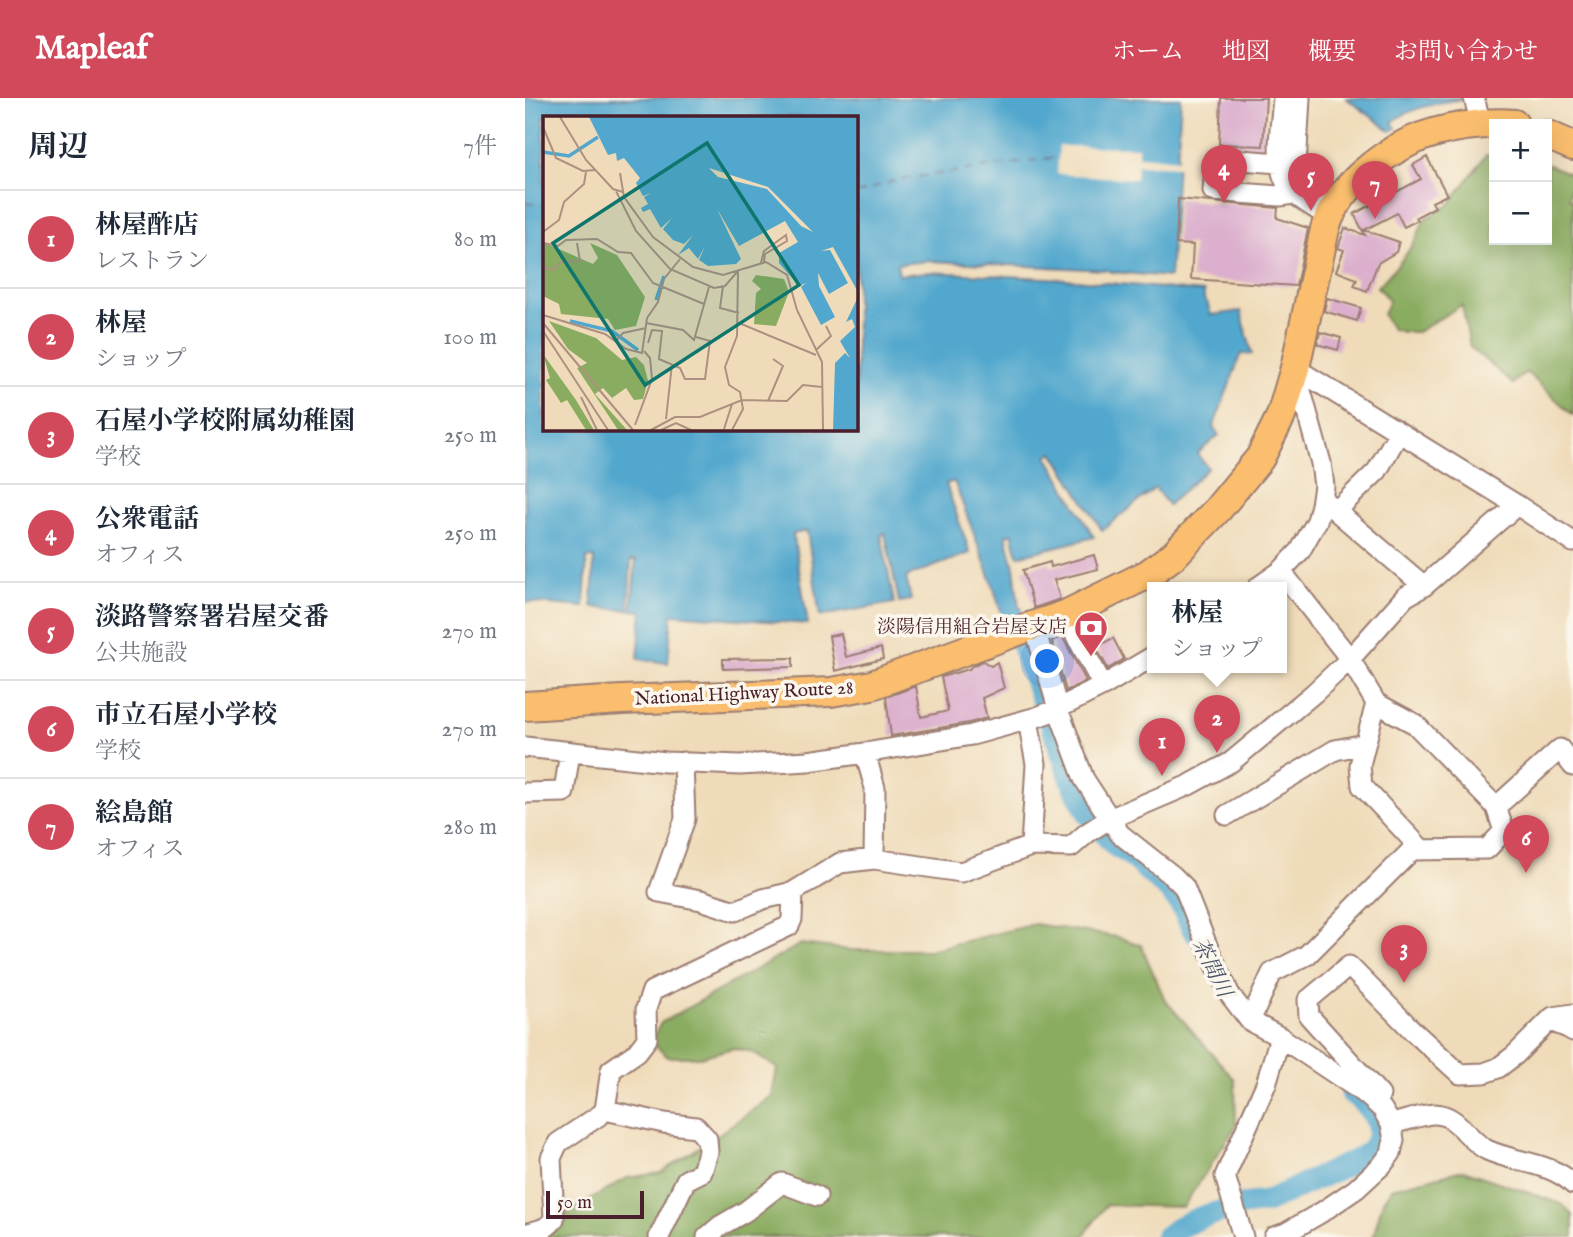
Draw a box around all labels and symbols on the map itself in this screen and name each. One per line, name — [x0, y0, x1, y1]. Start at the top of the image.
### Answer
inset map — [543, 116, 857, 430]
pin: 4 — [1201, 145, 1247, 203]
pin: 5 — [1288, 153, 1334, 211]
pin: 7 — [1352, 161, 1398, 219]
bank icon: 淡陽信用組合岩屋支店 — [1072, 609, 1110, 658]
place label: 淡陽信用組合岩屋支店 — [877, 616, 1067, 640]
your location — [1030, 644, 1064, 678]
street label: National Highway Route 28 — [634, 676, 854, 712]
pin: 2 — [1194, 695, 1240, 753]
pin: 1 — [1139, 718, 1185, 776]
pin: 6 — [1503, 815, 1549, 873]
pin: 3 — [1381, 925, 1427, 983]
water label: 茶間川 — [1185, 934, 1238, 1004]
scale bar — [546, 1188, 644, 1220]

